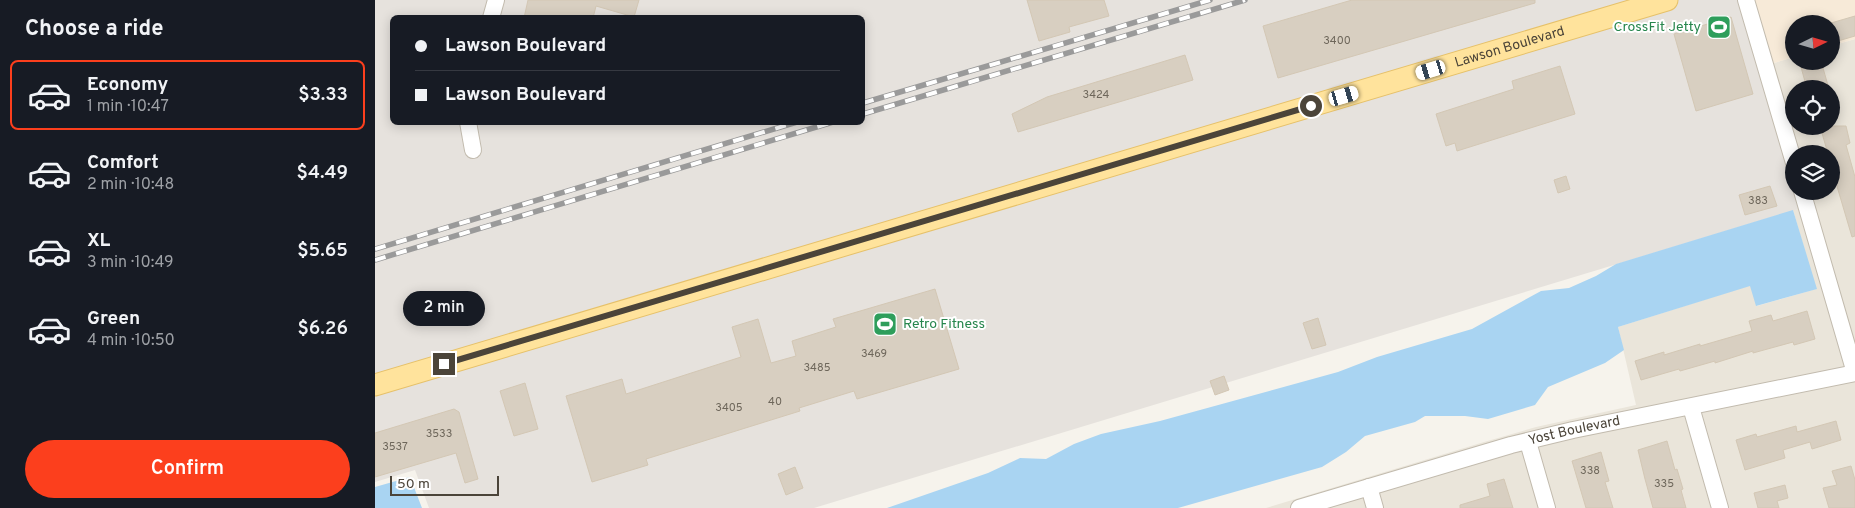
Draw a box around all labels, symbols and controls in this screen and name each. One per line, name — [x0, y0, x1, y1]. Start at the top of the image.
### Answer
sports icon: CrossFit Jetty — [1706, 14, 1732, 40]
north arrow — [1785, 15, 1840, 70]
map controls — [1785, 15, 1840, 200]
text: Choose a ride — [25, 16, 163, 43]
place label: CrossFit Jetty — [1613, 19, 1701, 36]
street label: Lawson Boulevard — [1453, 22, 1567, 71]
text: Lawson Boulevard — [445, 34, 606, 58]
house number: 3400 — [1323, 34, 1351, 48]
car — [1414, 58, 1447, 82]
icon: car — [27, 73, 72, 118]
text: Economy — [87, 73, 168, 97]
button: locate — [1785, 80, 1840, 135]
text: $3.33 — [298, 83, 348, 107]
text: Lawson Boulevard — [445, 83, 606, 107]
car — [1327, 85, 1360, 107]
house number: 3424 — [1083, 88, 1110, 102]
route start — [1300, 95, 1322, 117]
text: 1 min · 10:47 — [87, 97, 169, 117]
button: layers — [1785, 145, 1840, 200]
icon: car — [27, 151, 72, 196]
text: Comfort — [87, 151, 159, 175]
text: $4.49 — [297, 161, 348, 185]
text: 2 min · 10:48 — [87, 175, 174, 195]
house number: 383 — [1748, 194, 1768, 208]
icon: car — [27, 229, 72, 274]
text: XL — [87, 229, 110, 253]
text: $5.65 — [297, 239, 348, 263]
text: 3 min · 10:49 — [87, 253, 174, 273]
callout: 2 min — [403, 292, 485, 326]
text: 2 min — [423, 298, 465, 318]
icon: car — [27, 307, 72, 352]
text: Green — [87, 307, 140, 331]
sports icon: Retro Fitness — [872, 311, 898, 337]
place label: Retro Fitness — [903, 316, 985, 333]
text: $6.26 — [297, 317, 348, 341]
text: 4 min · 10:50 — [87, 331, 175, 351]
house number: 3469 — [861, 347, 887, 361]
route end — [433, 353, 455, 375]
house number: 3485 — [803, 361, 831, 375]
house number: 40 — [768, 395, 782, 409]
house number: 3405 — [715, 401, 743, 415]
street label: Yost Boulevard — [1526, 412, 1622, 449]
house number: 3533 — [426, 427, 452, 441]
button: Confirm — [25, 440, 350, 498]
house number: 3537 — [382, 440, 408, 454]
house number: 338 — [1580, 464, 1600, 478]
scale bar — [390, 473, 499, 496]
text: 50 m — [397, 476, 430, 493]
house number: 335 — [1654, 477, 1674, 491]

